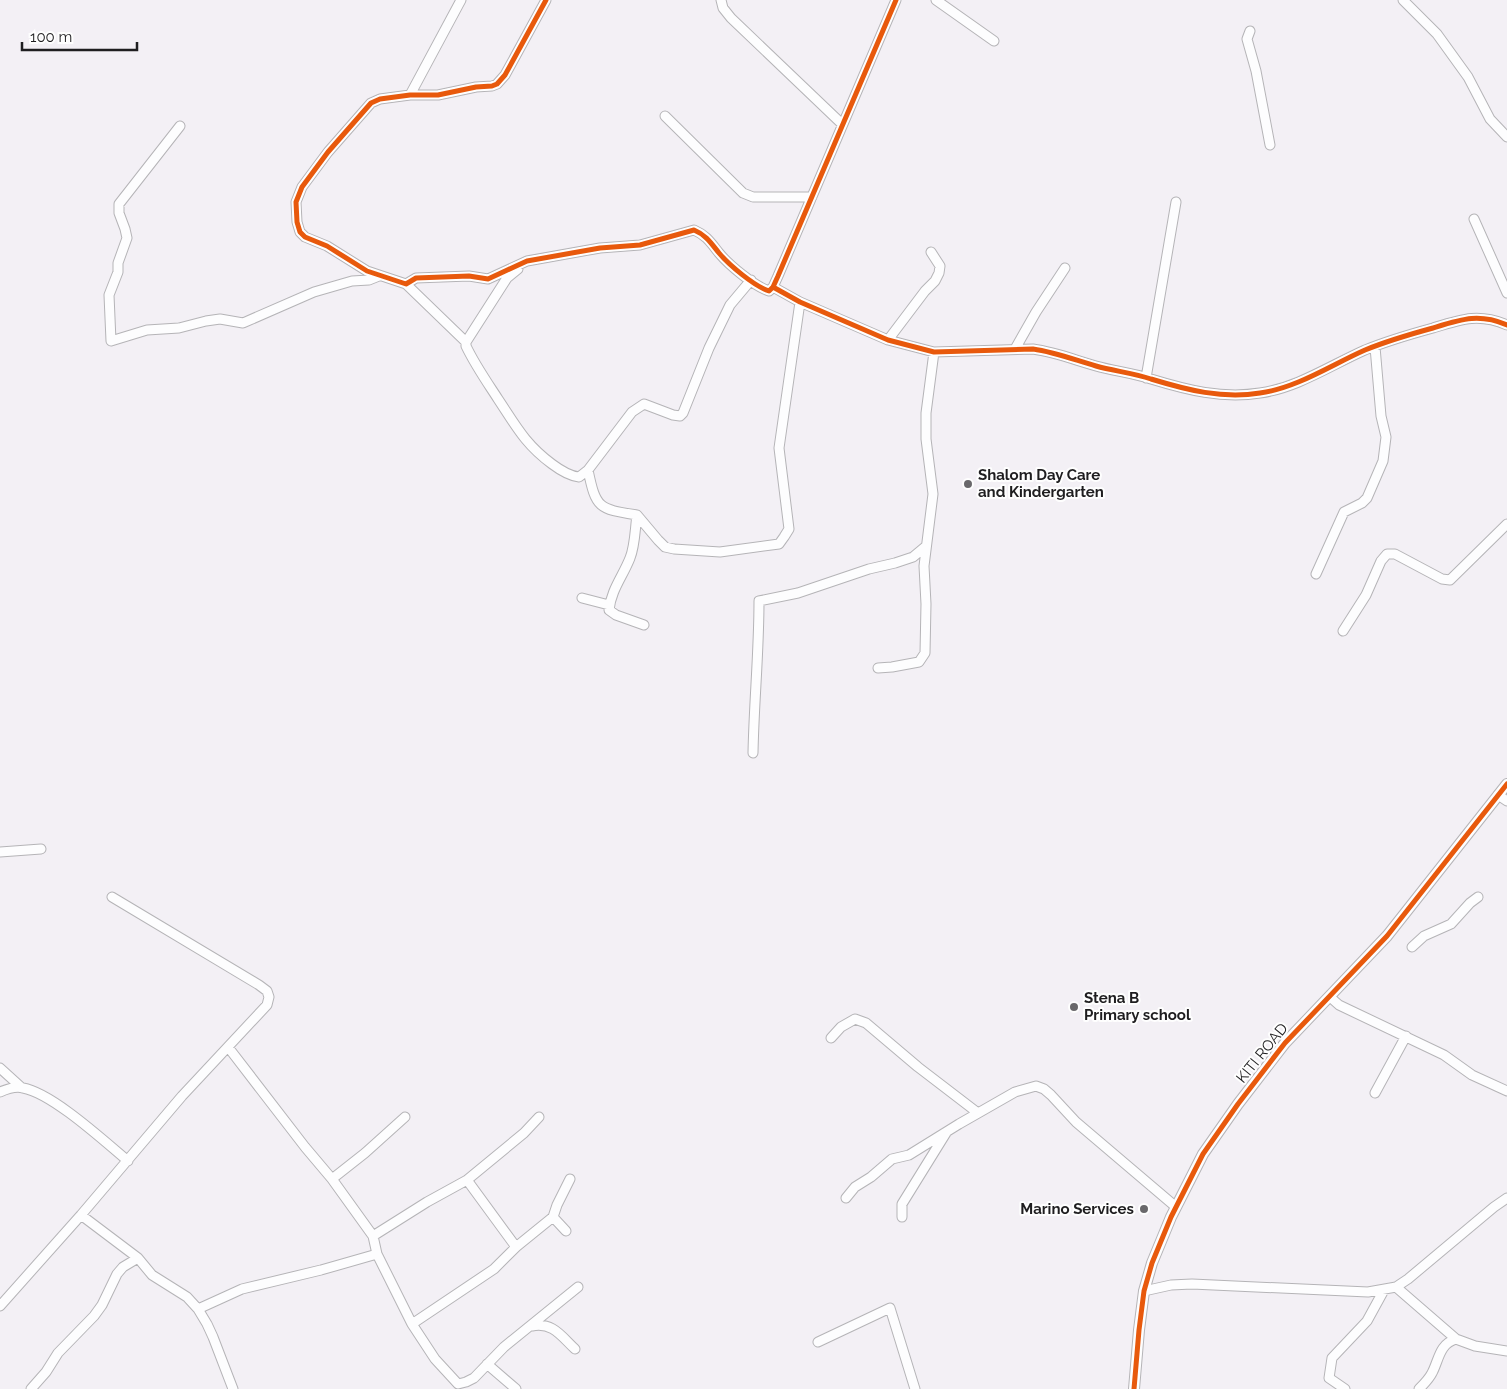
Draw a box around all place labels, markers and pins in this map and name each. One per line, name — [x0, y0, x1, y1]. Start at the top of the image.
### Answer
place label: Shalom Day Care and Kindergarten — [978, 466, 1104, 501]
marker: Shalom Day Care and Kindergarten — [962, 478, 974, 490]
place label: Stena B Primary school — [1084, 989, 1191, 1024]
marker: Stena B Primary school — [1068, 1001, 1080, 1013]
place label: Marino Services — [1020, 1200, 1134, 1218]
marker: Marino Services — [1138, 1203, 1150, 1215]

